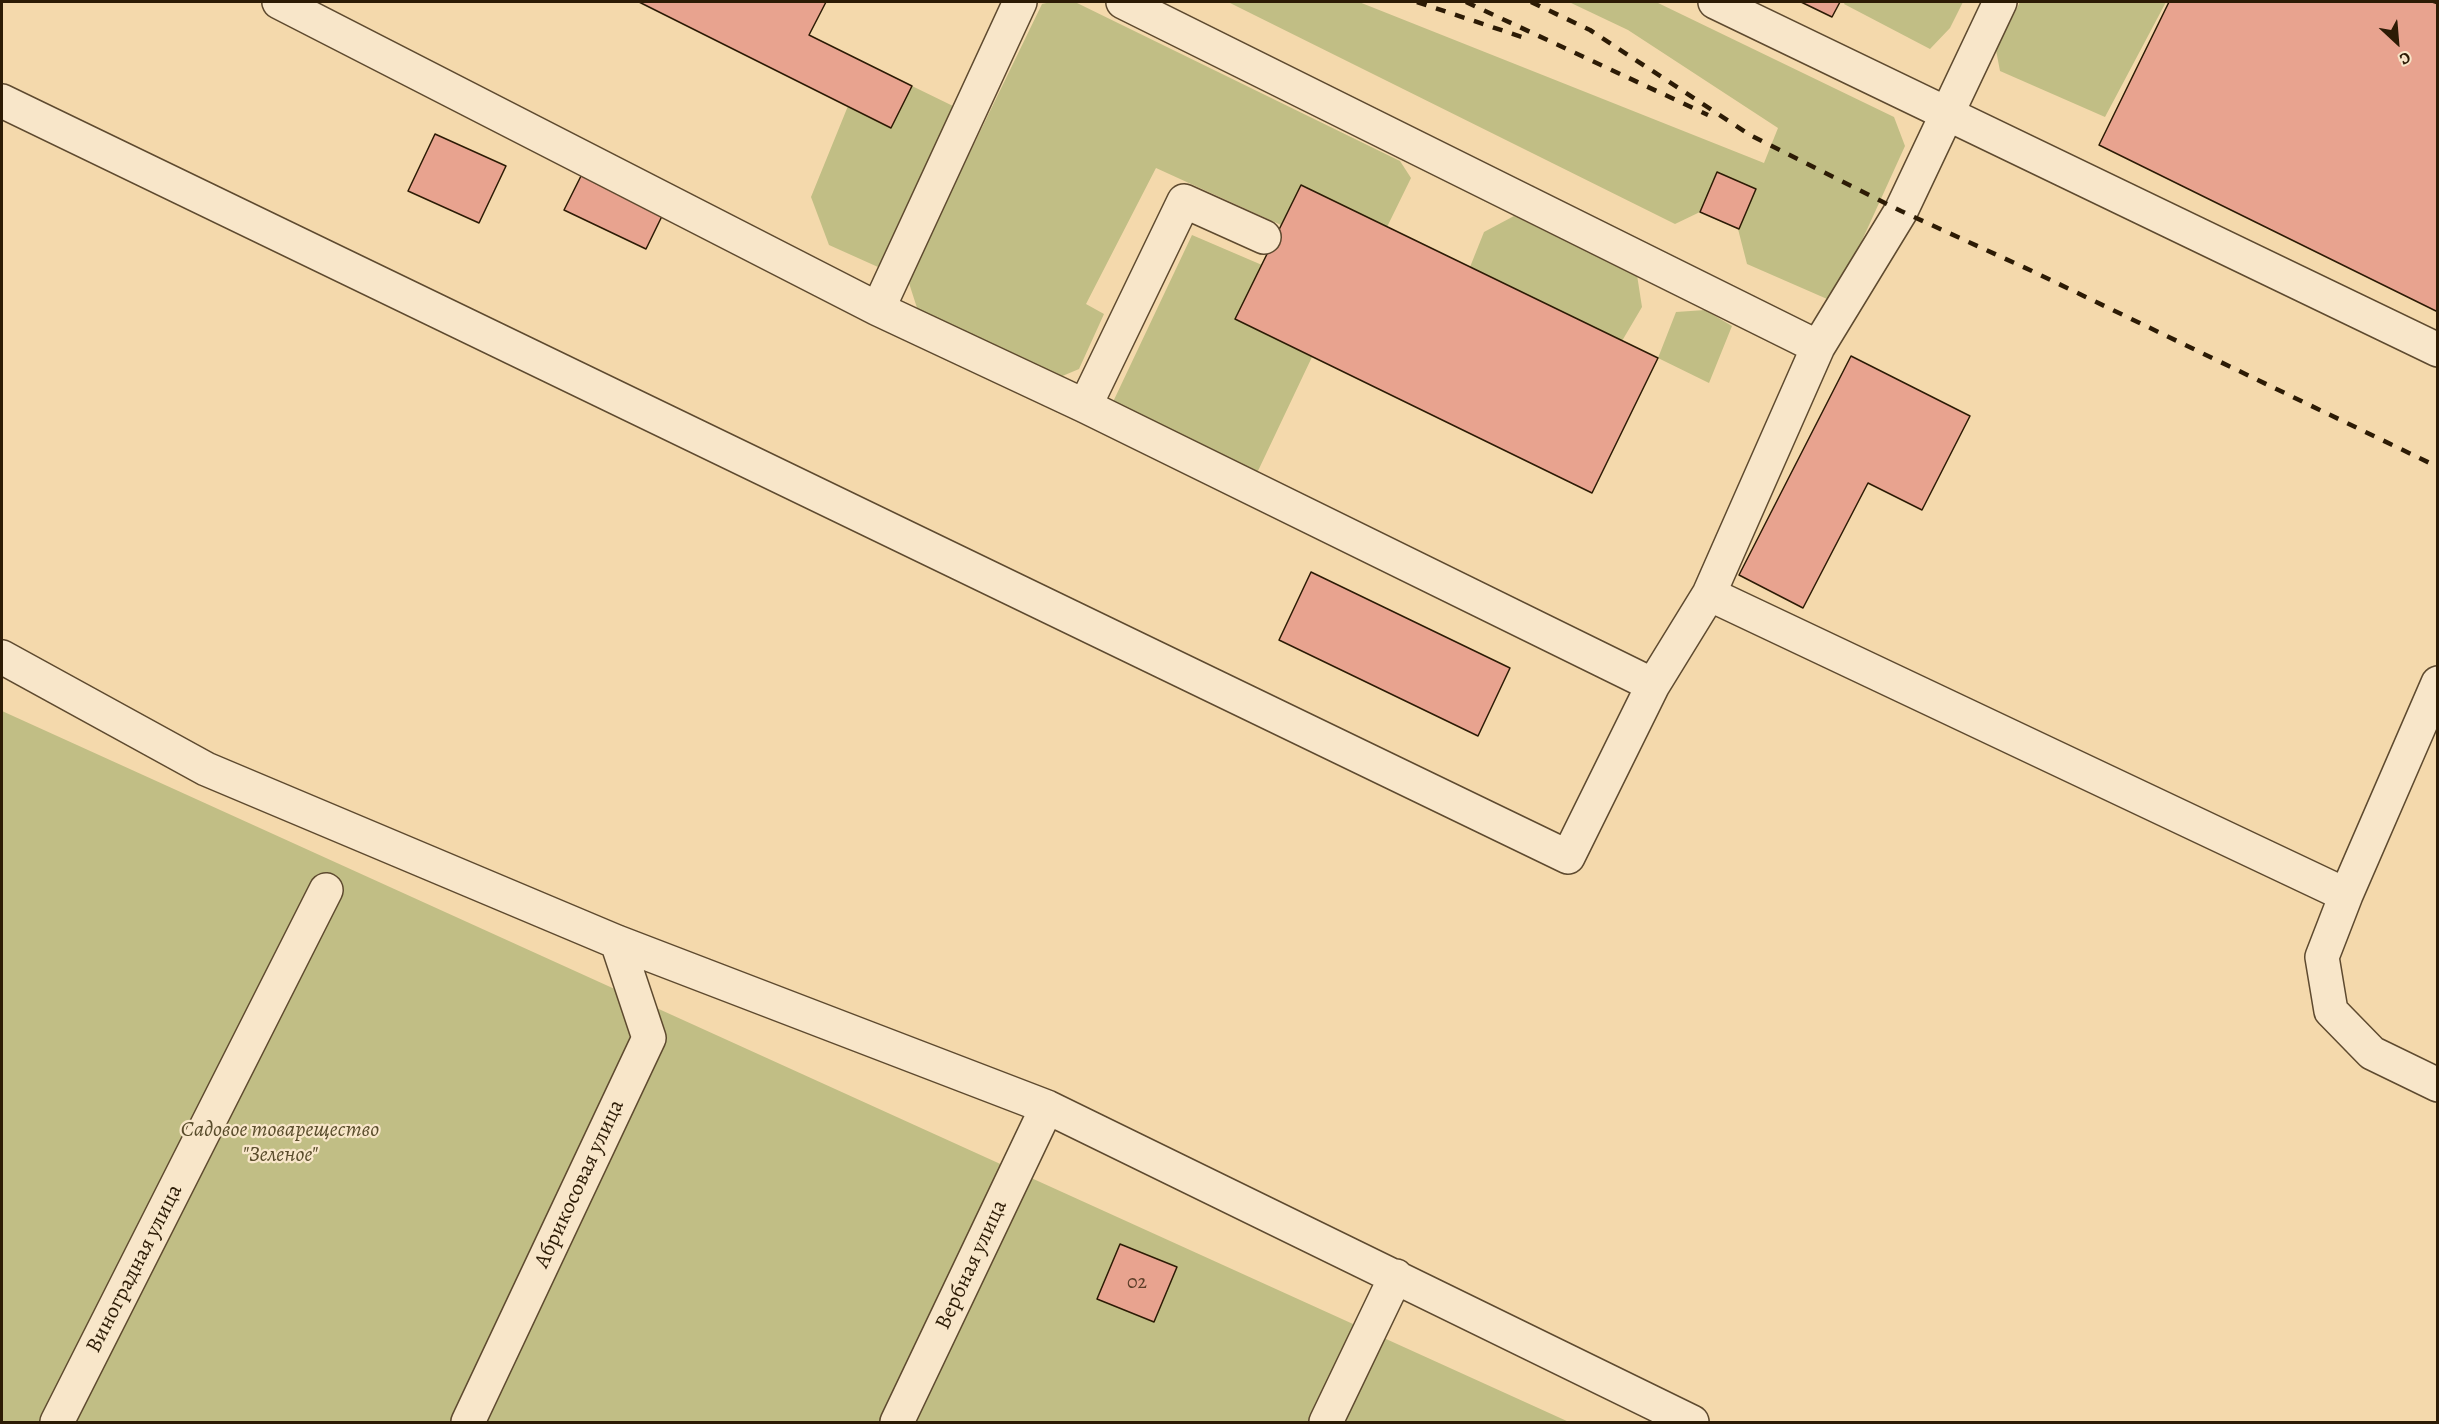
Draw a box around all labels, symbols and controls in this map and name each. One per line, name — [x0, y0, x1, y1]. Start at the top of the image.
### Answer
north arrow — [2367, 12, 2427, 72]
text: С — [2396, 46, 2414, 70]
street label: Абрикосовая улица — [529, 1096, 631, 1272]
park label: Садовое товарещество "Зеленое" — [181, 1118, 379, 1170]
street label: Виноградная улица — [81, 1180, 189, 1358]
street label: Вербная улица — [930, 1196, 1014, 1334]
house number: 02 — [1127, 1271, 1147, 1295]

